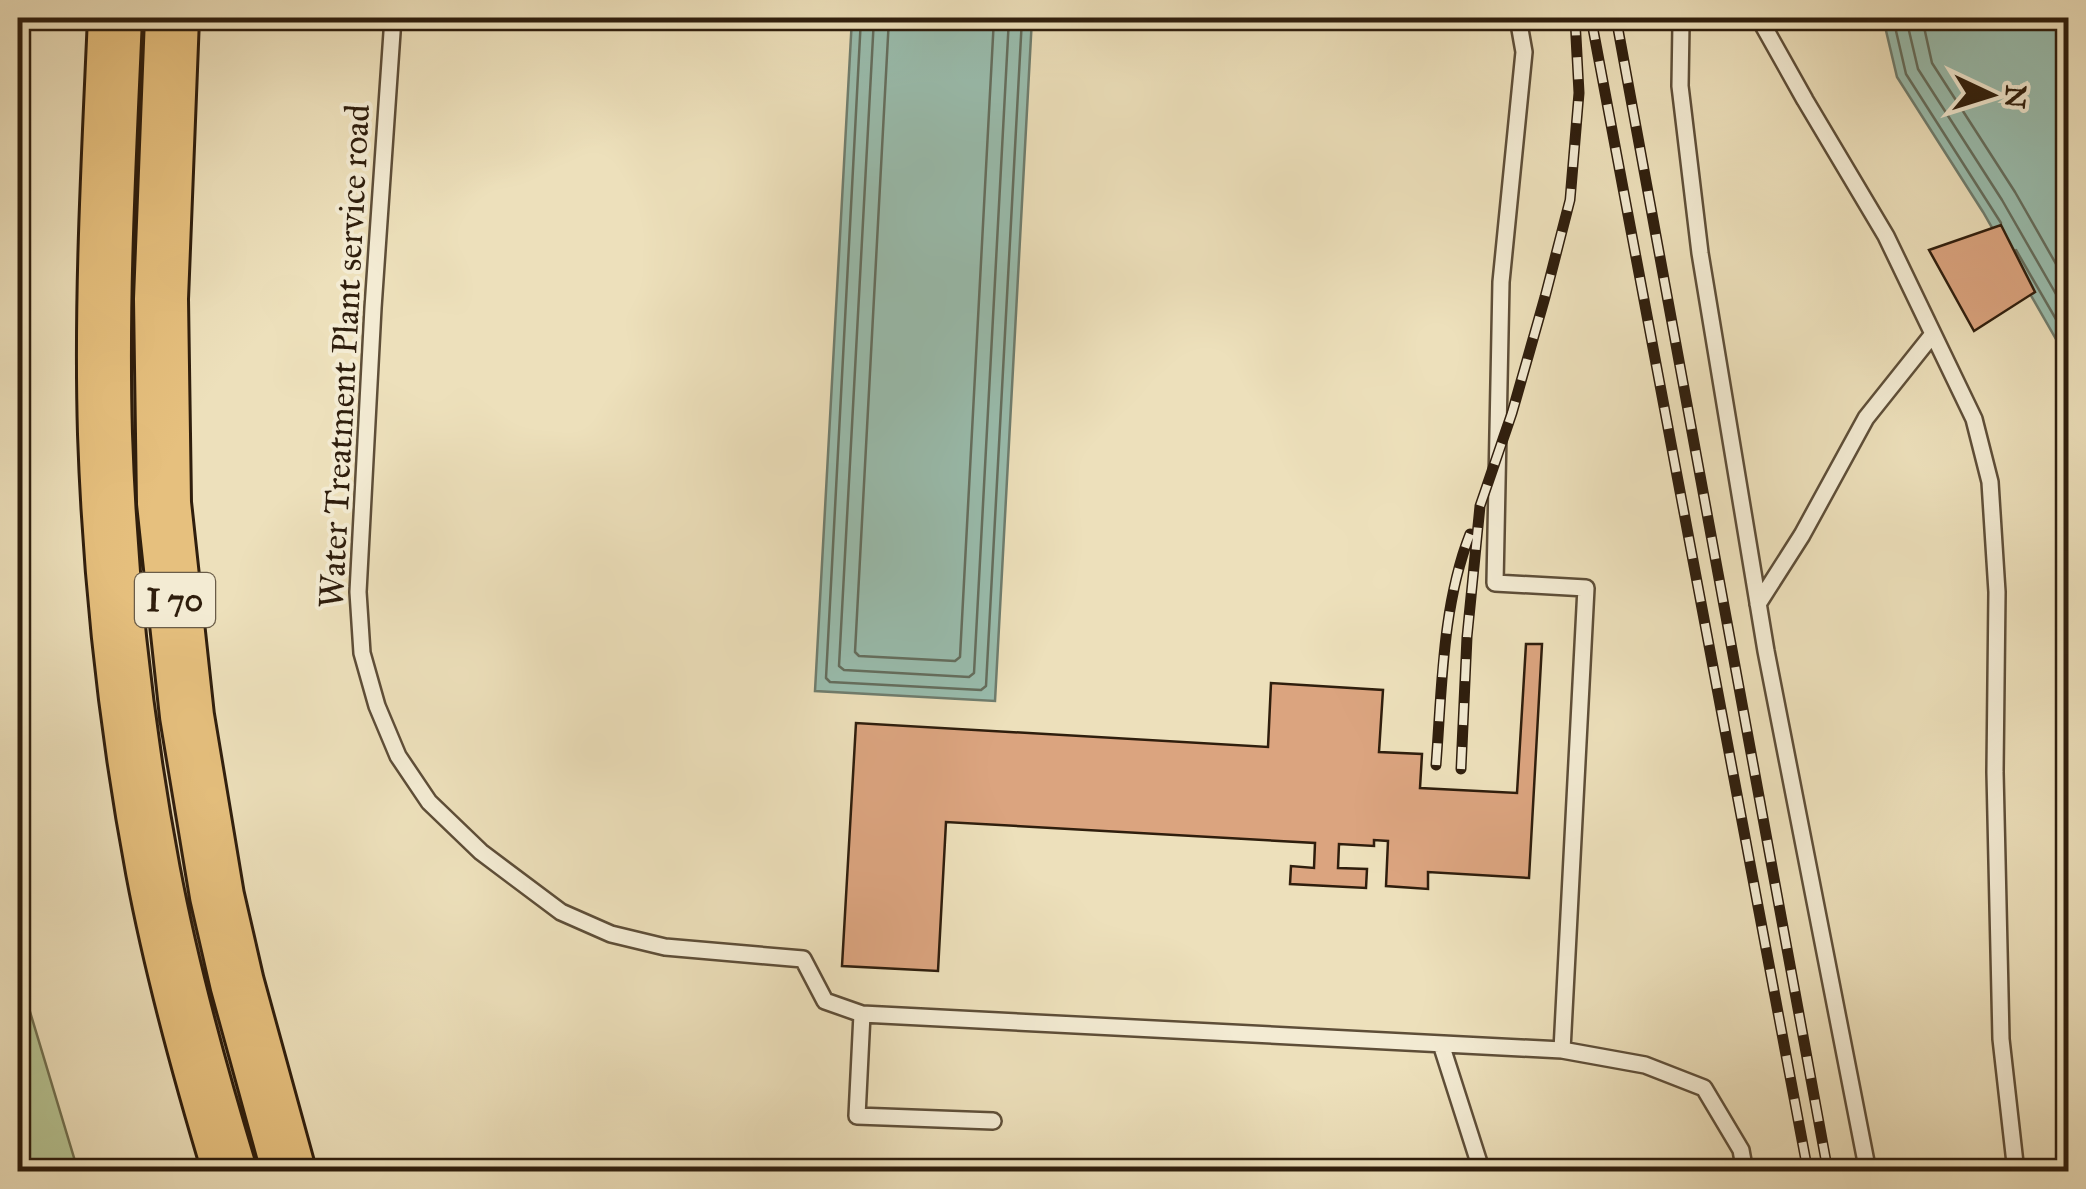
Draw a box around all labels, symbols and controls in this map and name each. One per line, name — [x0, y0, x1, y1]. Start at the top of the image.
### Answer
north arrow — [1941, 45, 2041, 145]
text: N — [1997, 84, 2034, 110]
street label: Water Treatment Plant service road — [310, 102, 379, 609]
road number: I 70 — [135, 573, 215, 627]

